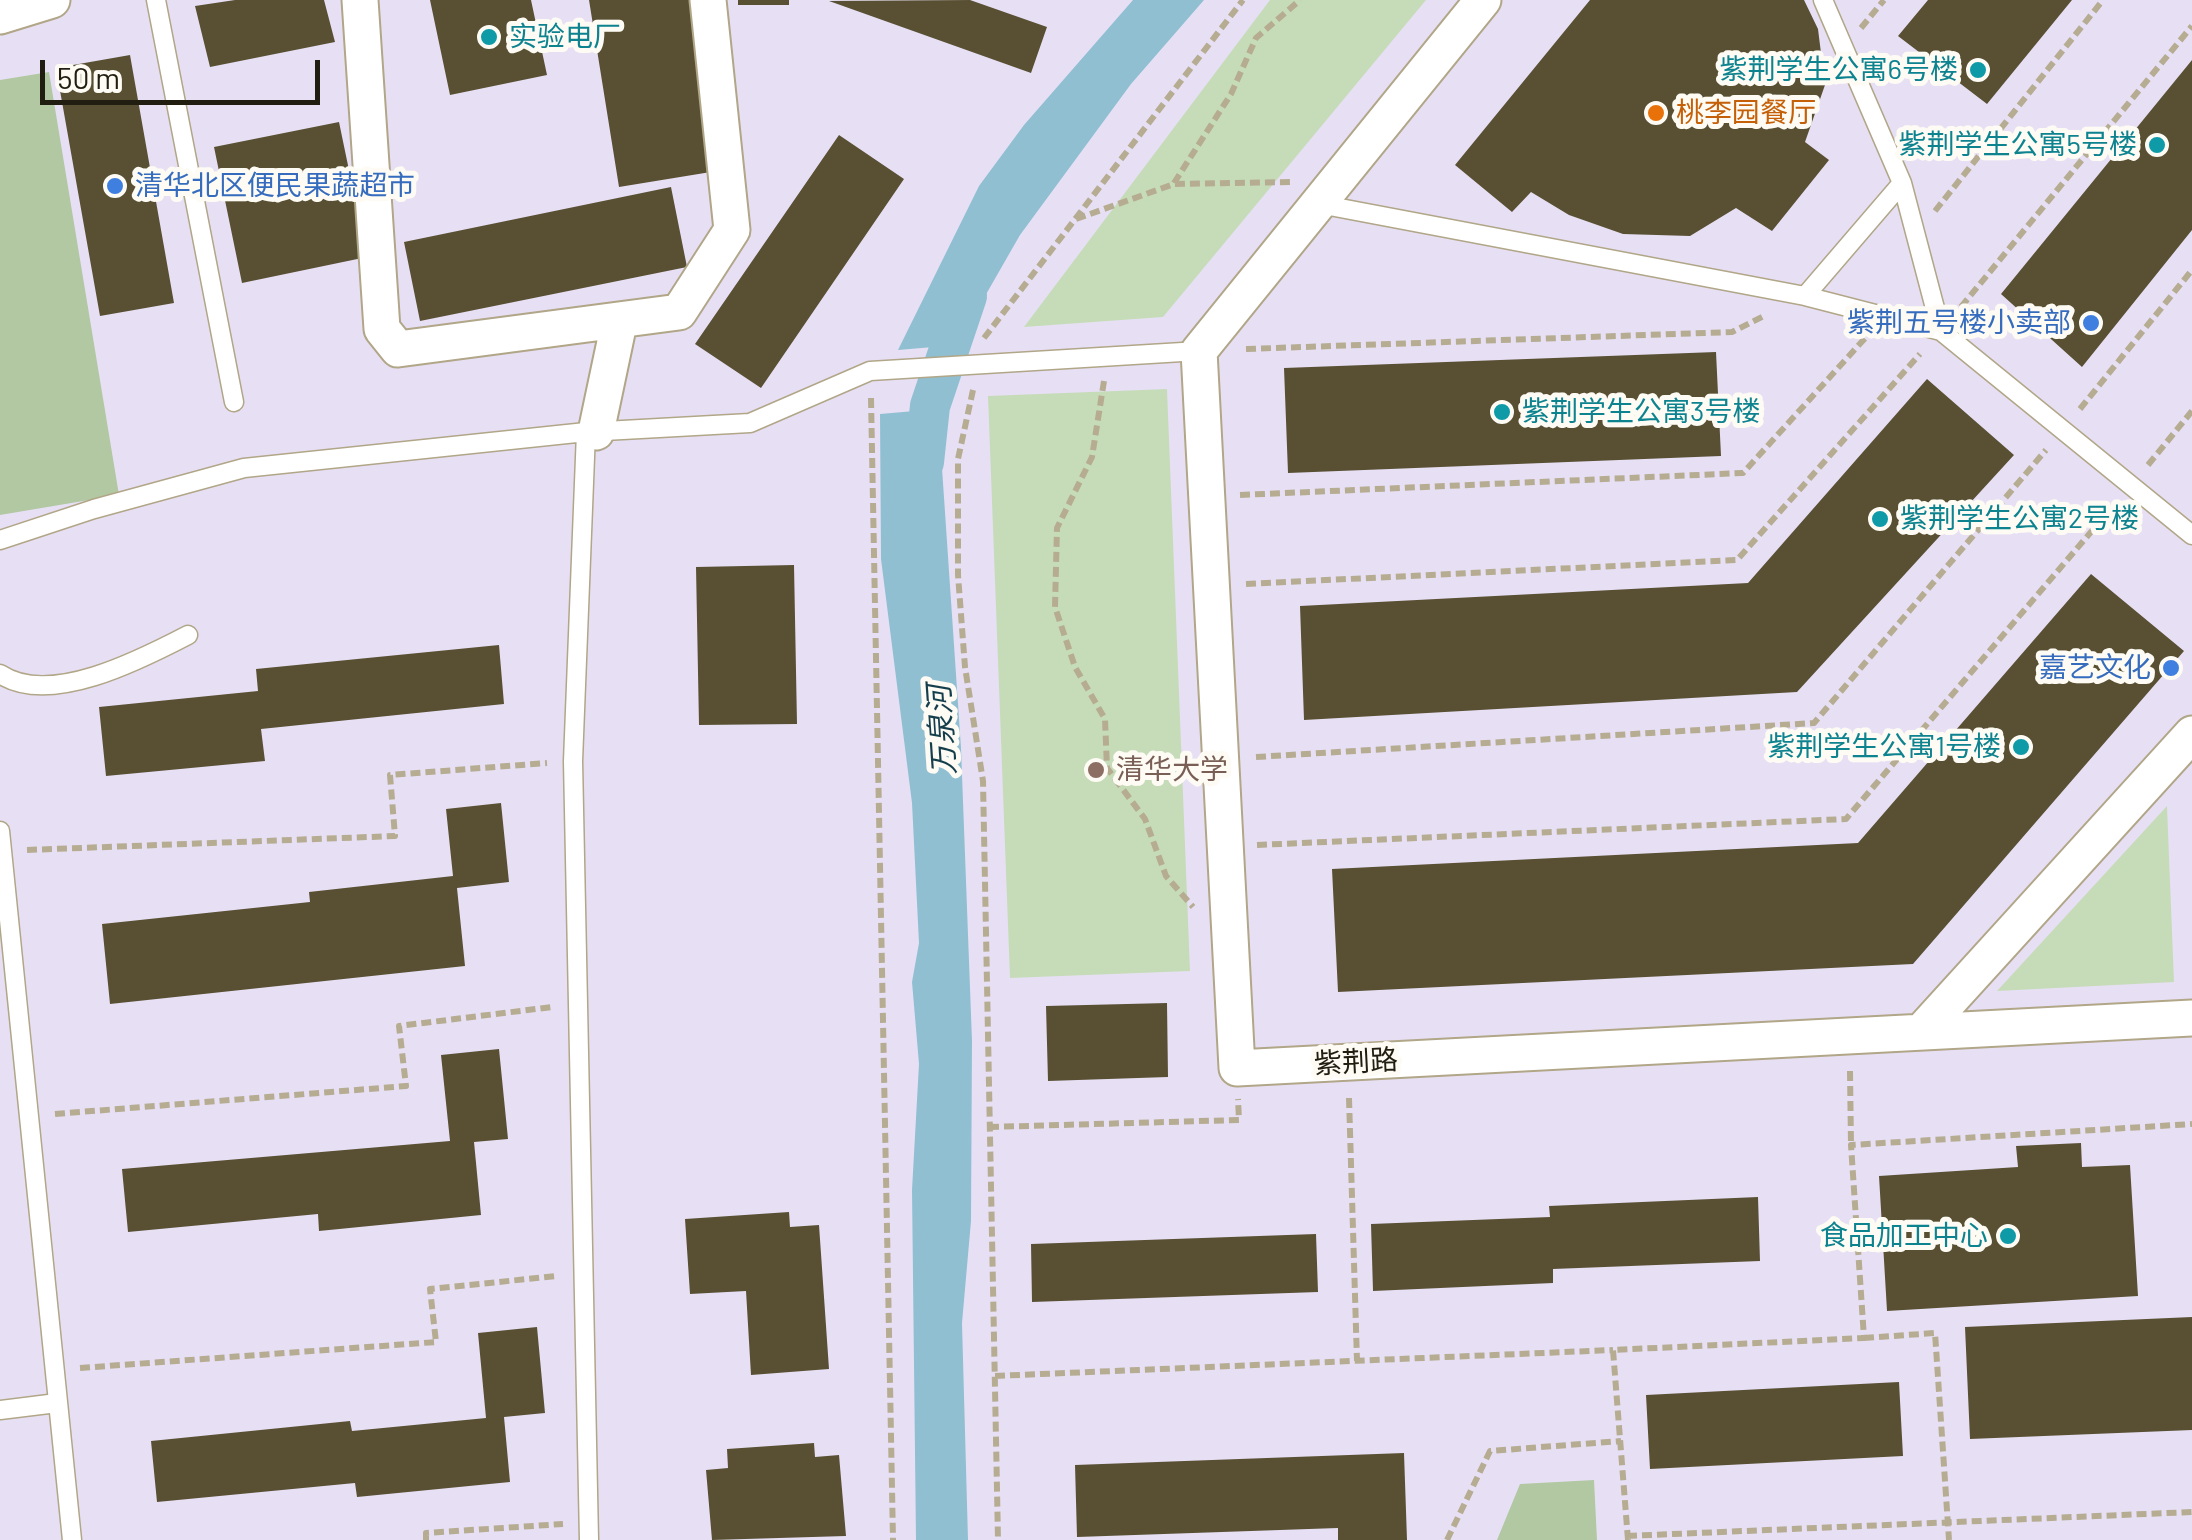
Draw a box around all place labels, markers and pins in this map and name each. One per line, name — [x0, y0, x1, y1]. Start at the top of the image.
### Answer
place label: 实验电厂 — [509, 20, 621, 54]
marker: 实验电厂 — [478, 26, 500, 48]
place label: 紫荆学生公寓6号楼 — [1720, 53, 1958, 87]
marker: 紫荆学生公寓6号楼 — [1967, 59, 1989, 81]
place label: 桃李园餐厅 — [1676, 96, 1816, 130]
marker: 桃李园餐厅 — [1645, 102, 1667, 124]
place label: 紫荆学生公寓5号楼 — [1899, 128, 2137, 162]
marker: 紫荆学生公寓5号楼 — [2146, 134, 2168, 156]
place label: 清华北区便民果蔬超市 — [135, 169, 415, 203]
marker: 清华北区便民果蔬超市 — [104, 175, 126, 197]
place label: 紫荆五号楼小卖部 — [1847, 306, 2071, 340]
marker: 紫荆五号楼小卖部 — [2080, 312, 2102, 334]
place label: 紫荆学生公寓3号楼 — [1522, 395, 1760, 429]
marker: 紫荆学生公寓3号楼 — [1491, 401, 1513, 423]
place label: 紫荆学生公寓2号楼 — [1900, 502, 2139, 536]
marker: 紫荆学生公寓2号楼 — [1869, 508, 1891, 530]
place label: 嘉艺文化 — [2039, 651, 2151, 685]
marker: 嘉艺文化 — [2160, 657, 2182, 679]
place label: 紫荆学生公寓1号楼 — [1767, 730, 2001, 764]
marker: 紫荆学生公寓1号楼 — [2010, 736, 2032, 758]
place label: 清华大学 — [1116, 753, 1228, 787]
marker: 清华大学 — [1085, 759, 1107, 781]
place label: 食品加工中心 — [1820, 1219, 1988, 1253]
marker: 食品加工中心 — [1997, 1225, 2019, 1247]

